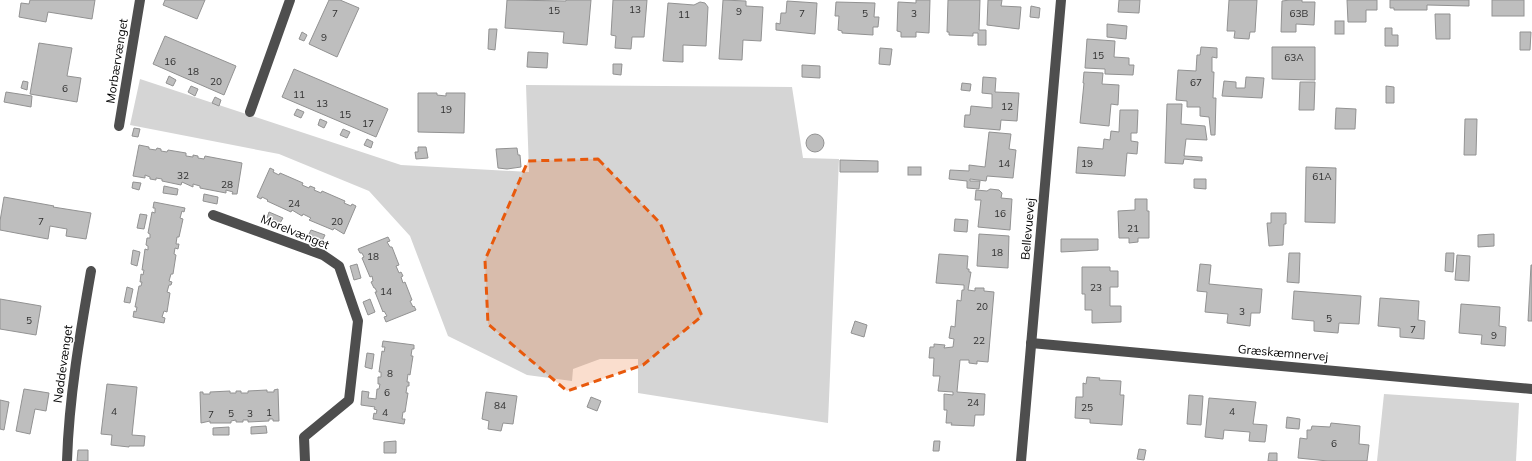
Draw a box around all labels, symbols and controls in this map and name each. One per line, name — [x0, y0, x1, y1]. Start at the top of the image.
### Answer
house number: 13 — [629, 3, 641, 16]
house number: 15 — [548, 4, 560, 17]
house number: 9 — [736, 5, 742, 18]
house number: 7 — [332, 7, 338, 20]
house number: 7 — [799, 7, 805, 20]
house number: 5 — [862, 7, 868, 20]
house number: 3 — [911, 7, 917, 20]
house number: 63B — [1290, 7, 1309, 20]
house number: 11 — [678, 8, 690, 21]
street label: Morbærvænget — [102, 17, 131, 104]
house number: 9 — [321, 31, 327, 44]
house number: 15 — [1092, 49, 1104, 62]
house number: 63A — [1284, 51, 1304, 64]
house number: 16 — [164, 55, 176, 68]
house number: 18 — [187, 65, 199, 78]
house number: 20 — [210, 75, 222, 88]
house number: 67 — [1190, 76, 1202, 89]
house number: 6 — [62, 82, 68, 95]
house number: 11 — [293, 88, 305, 101]
house number: 13 — [316, 97, 328, 110]
house number: 12 — [1001, 100, 1013, 113]
house number: 19 — [440, 103, 452, 116]
house number: 15 — [339, 108, 351, 121]
house number: 17 — [362, 117, 374, 130]
house number: 14 — [998, 157, 1010, 170]
house number: 19 — [1081, 157, 1093, 170]
house number: 32 — [177, 169, 189, 182]
house number: 61A — [1312, 170, 1332, 183]
house number: 28 — [221, 178, 233, 191]
house number: 24 — [288, 197, 300, 210]
street label: Bellevuevej — [1017, 197, 1038, 261]
house number: 16 — [994, 207, 1006, 220]
street label: Morelvænget — [259, 211, 332, 252]
house number: 7 — [38, 215, 44, 228]
house number: 20 — [331, 215, 343, 228]
house number: 21 — [1127, 222, 1139, 235]
house number: 18 — [991, 246, 1003, 259]
house number: 18 — [367, 250, 379, 263]
house number: 23 — [1090, 281, 1102, 294]
house number: 14 — [380, 285, 392, 298]
house number: 20 — [976, 300, 988, 313]
house number: 3 — [1239, 305, 1245, 318]
house number: 5 — [1326, 312, 1332, 325]
house number: 5 — [26, 314, 32, 327]
house number: 7 — [1410, 323, 1416, 336]
street label: Nøddevænget — [50, 324, 75, 404]
house number: 9 — [1491, 329, 1497, 342]
house number: 22 — [973, 334, 985, 347]
street label: Græskæmnervej — [1237, 341, 1329, 364]
house number: 8 — [387, 367, 393, 380]
house number: 6 — [384, 386, 390, 399]
house number: 24 — [967, 396, 979, 409]
house number: 84 — [494, 399, 506, 412]
house number: 25 — [1081, 401, 1093, 414]
house number: 4 — [111, 405, 117, 418]
house number: 4 — [1229, 405, 1235, 418]
house number: 1 — [266, 406, 272, 419]
house number: 4 — [382, 406, 388, 419]
house number: 5 — [228, 407, 234, 420]
house number: 3 — [247, 407, 253, 420]
house number: 7 — [208, 408, 214, 421]
house number: 6 — [1331, 437, 1337, 450]

